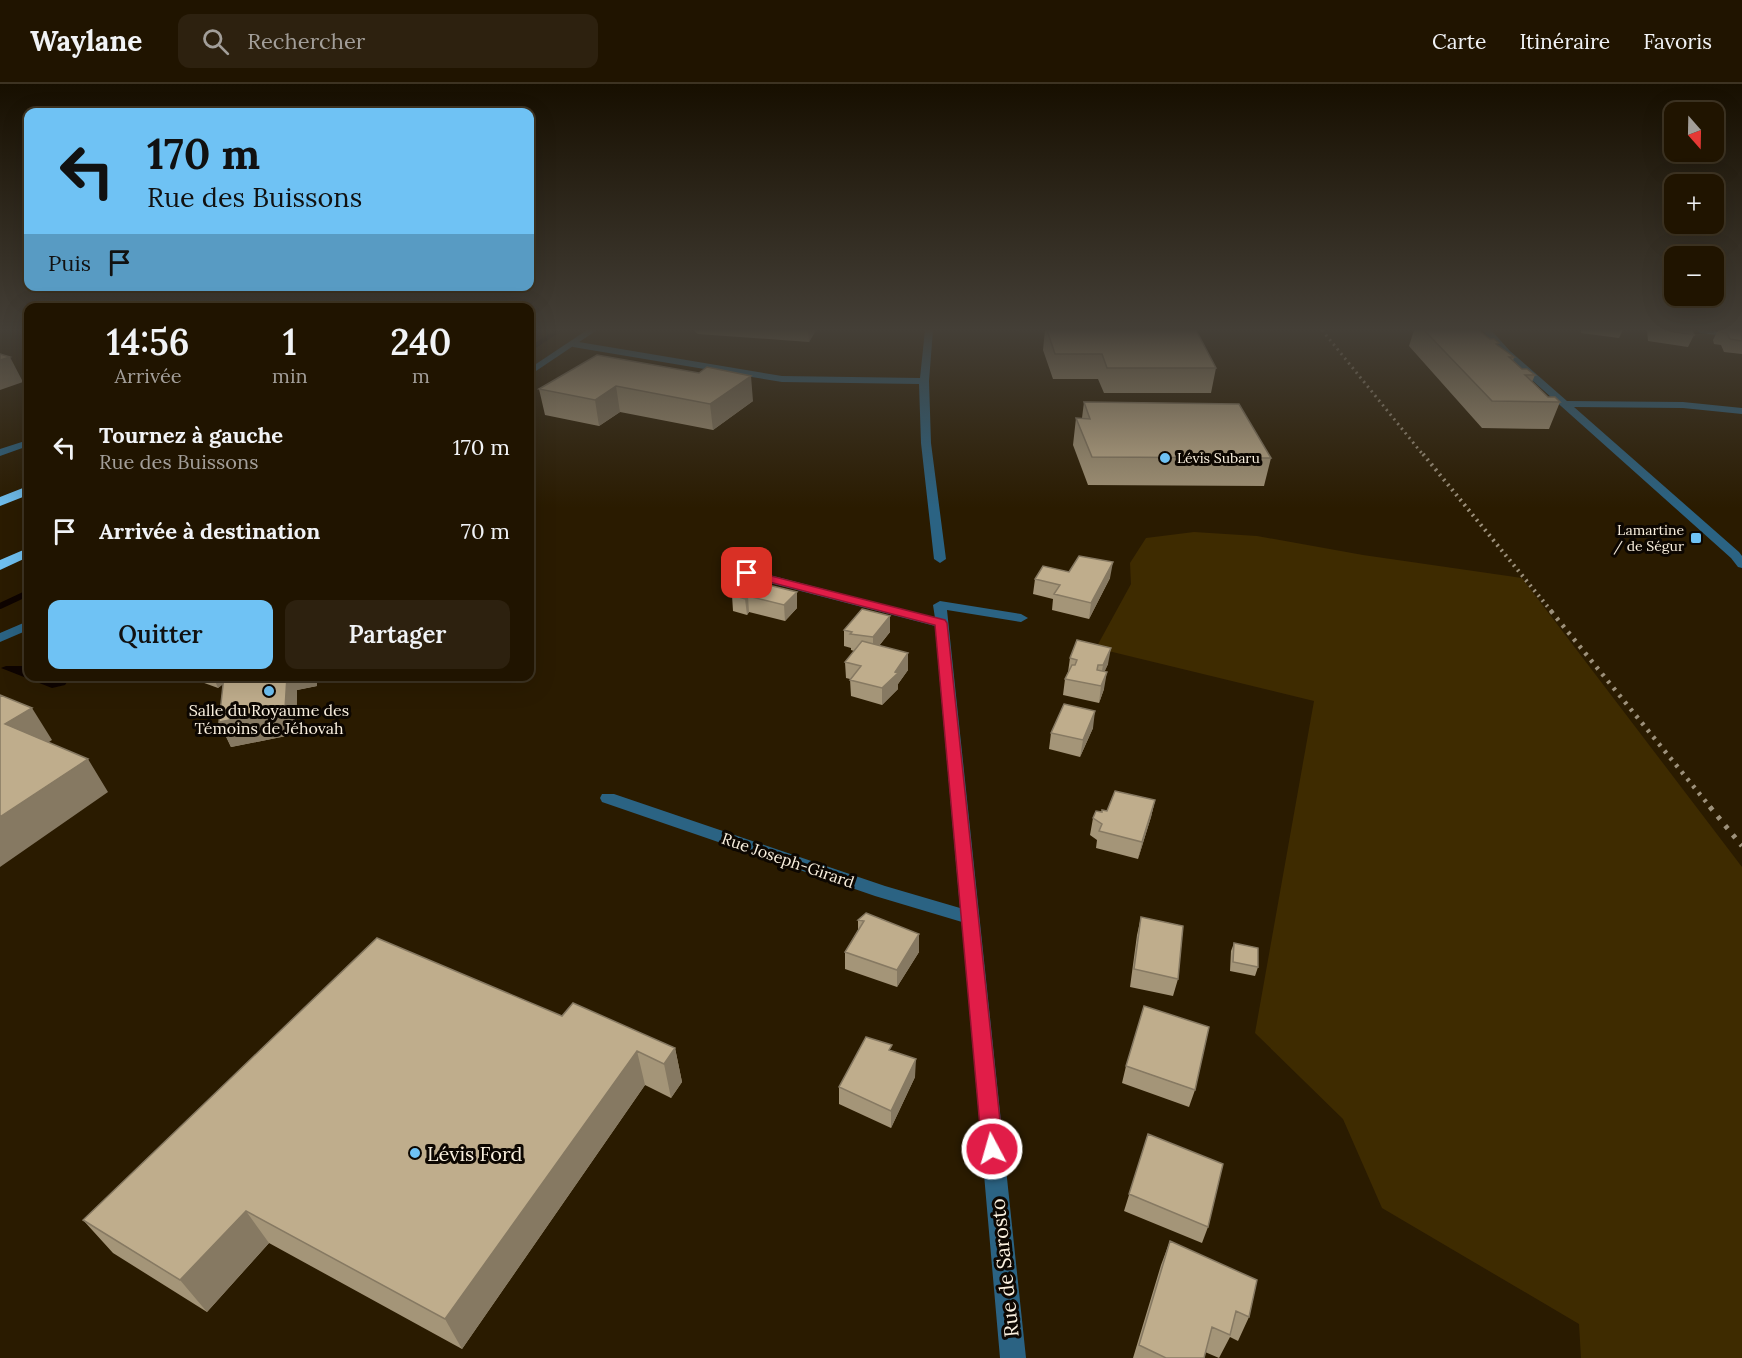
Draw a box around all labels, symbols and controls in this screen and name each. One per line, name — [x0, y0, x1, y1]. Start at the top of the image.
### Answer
search box — [178, 14, 598, 68]
text: Waylane — [30, 23, 142, 59]
icon: search — [199, 25, 232, 58]
text: Rechercher — [247, 27, 365, 55]
text: Carte — [1432, 28, 1486, 55]
text: Itinéraire — [1519, 28, 1610, 55]
text: Favoris — [1643, 28, 1712, 55]
north arrow — [1664, 102, 1724, 162]
map controls — [1664, 102, 1724, 306]
text: 170 m — [147, 127, 260, 181]
icon: left — [48, 132, 126, 210]
button: + — [1664, 174, 1724, 234]
text: Rue des Buissons — [147, 180, 362, 214]
icon: arrive — [103, 246, 136, 279]
button: − — [1664, 246, 1724, 306]
text: Puis — [48, 249, 91, 277]
text: 14:56 — [107, 319, 190, 365]
text: 1 — [283, 319, 297, 365]
text: 240 — [390, 319, 451, 365]
text: Arrivée — [114, 363, 182, 388]
text: min — [272, 363, 308, 388]
text: m — [412, 363, 430, 388]
text: Tournez à gauche — [99, 421, 283, 449]
icon: left — [48, 431, 81, 464]
text: 170 m — [453, 433, 510, 461]
text: Rue des Buissons — [99, 449, 258, 474]
place label: Lévis Subaru — [1177, 449, 1260, 467]
marker: Lévis Subaru — [1158, 451, 1172, 465]
icon: arrive — [48, 515, 81, 548]
text: Arrivée à destination — [99, 517, 320, 545]
text: 70 m — [461, 517, 510, 545]
place label: Lamartine / de Ségur — [1613, 521, 1684, 555]
marker: Lamartine / de Ségur — [1689, 531, 1703, 545]
pin — [721, 547, 772, 598]
icon: arrive — [730, 556, 763, 589]
button: Quitter — [48, 600, 273, 669]
button: Partager — [285, 600, 510, 669]
marker: Salle du Royaume des Témoins de Jéhovah — [262, 684, 276, 698]
place label: Salle du Royaume des Témoins de Jéhovah — [189, 700, 349, 738]
street label: Rue Joseph-Girard — [719, 828, 857, 892]
position arrow — [960, 1117, 1024, 1181]
place label: Lévis Ford — [427, 1141, 522, 1166]
marker: Lévis Ford — [408, 1146, 422, 1160]
street label: Rue de Sarosto — [984, 1197, 1024, 1339]

